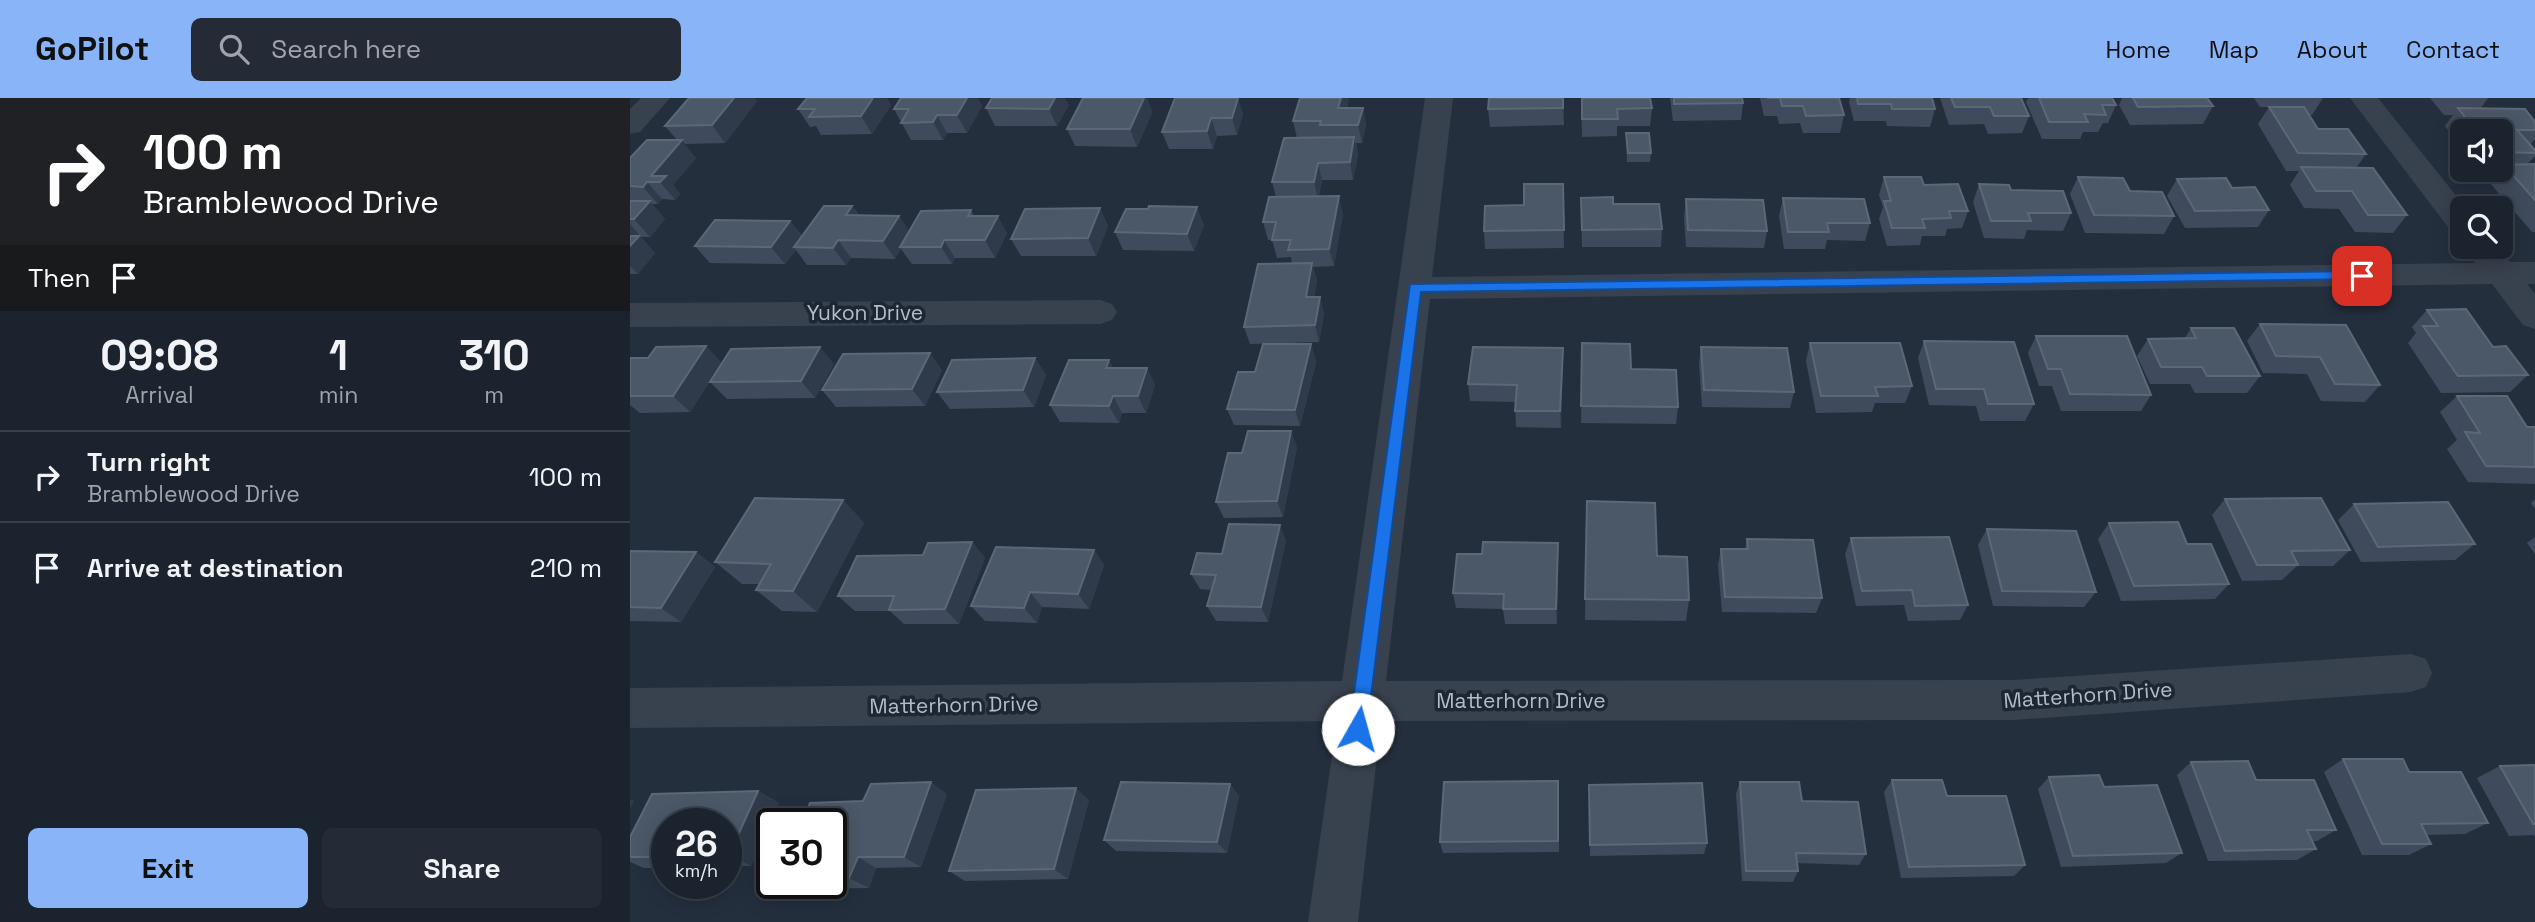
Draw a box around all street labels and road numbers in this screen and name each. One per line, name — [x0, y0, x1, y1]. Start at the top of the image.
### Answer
street label: Yukon Drive — [807, 299, 923, 326]
street label: Matterhorn Drive — [2003, 675, 2173, 714]
street label: Matterhorn Drive — [1436, 687, 1606, 714]
street label: Matterhorn Drive — [869, 690, 1039, 719]

